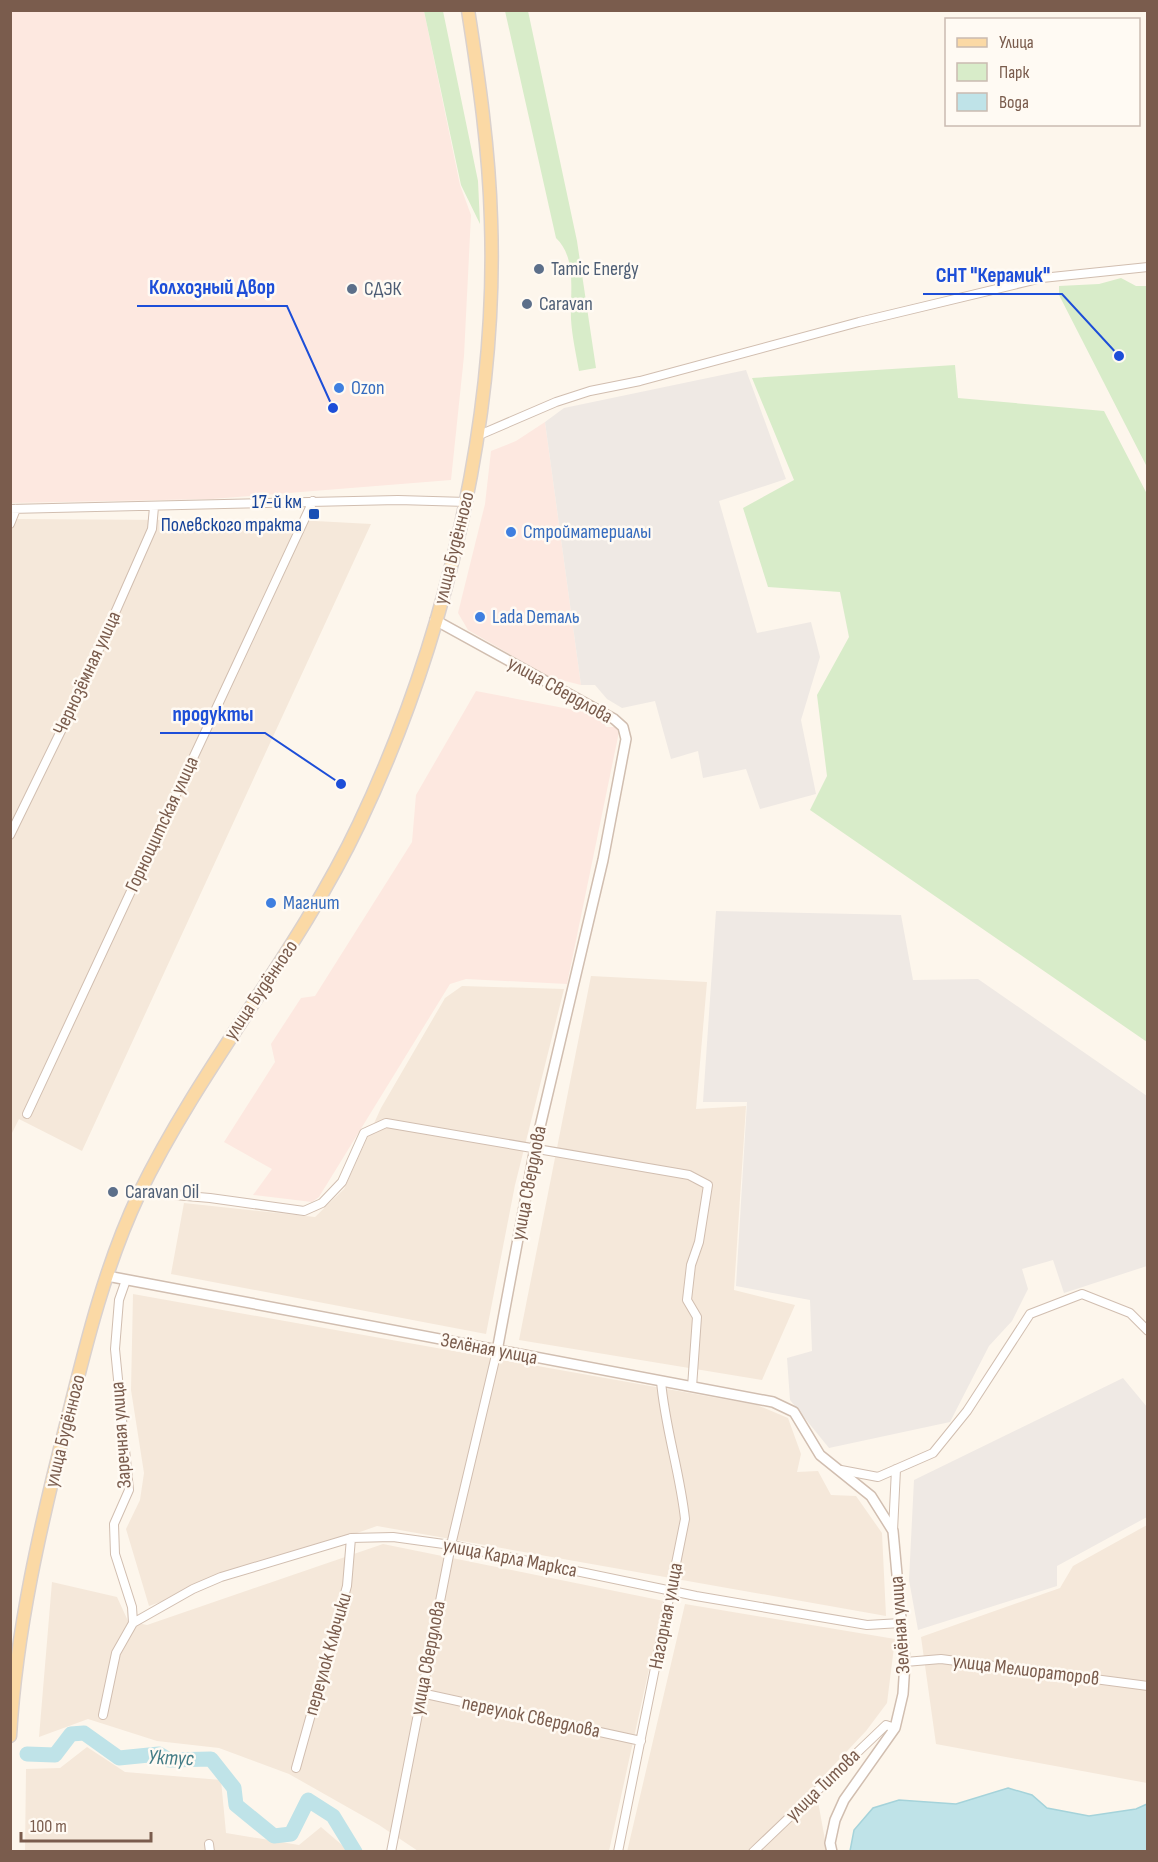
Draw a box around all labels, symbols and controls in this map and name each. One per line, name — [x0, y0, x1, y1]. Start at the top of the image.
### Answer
legend — [945, 18, 1140, 126]
text: Улица — [999, 32, 1034, 53]
text: Парк — [999, 62, 1030, 83]
text: Вода — [999, 92, 1029, 113]
callout: СНТ "Керамик" — [923, 255, 1062, 294]
place label: Tamic Еnergy — [551, 257, 639, 281]
marker: Tamic Еnergy — [532, 262, 546, 276]
text: СНТ "Керамик" — [936, 263, 1050, 288]
callout: Колхозный Двор — [137, 267, 287, 306]
text: Колхозный Двор — [149, 275, 275, 300]
place label: СДЭК — [364, 277, 402, 301]
marker: СДЭК — [345, 282, 359, 296]
place label: Caravan — [539, 292, 593, 316]
marker: Caravan — [520, 297, 534, 311]
place label: Ozon — [351, 376, 385, 400]
marker: Ozon — [332, 381, 346, 395]
street label: улица Будённого — [428, 489, 480, 607]
place label: 17-й км Полевского тракта — [161, 490, 302, 537]
marker: 17-й км Полевского тракта — [307, 507, 321, 521]
place label: Стройматериалы — [523, 520, 651, 544]
marker: Стройматериалы — [504, 525, 518, 539]
place label: Lada Dеталь — [492, 605, 580, 629]
street label: Чернозёмная улица — [48, 607, 126, 739]
marker: Lada Dеталь — [473, 610, 487, 624]
street label: улица Свердлова — [503, 651, 617, 729]
callout: продукты — [160, 694, 265, 733]
text: продукты — [172, 702, 254, 727]
street label: Горнощитская улица — [120, 753, 204, 895]
place label: Магнит — [283, 891, 340, 915]
marker: Магнит — [264, 896, 278, 910]
street label: улица Будённого — [219, 936, 303, 1044]
street label: улица Свердлова — [506, 1124, 552, 1242]
place label: Caravan Oil — [125, 1180, 199, 1204]
marker: Caravan Oil — [106, 1185, 120, 1199]
street label: Зелёная улица — [439, 1328, 539, 1370]
street label: улица Будённого — [39, 1372, 91, 1490]
street label: Заречная улица — [105, 1381, 137, 1489]
street label: улица Карла Маркса — [441, 1533, 579, 1583]
street label: Нагорная улица — [644, 1561, 688, 1671]
street label: Зелёная улица — [885, 1575, 915, 1675]
street label: переулок Ключики — [299, 1590, 357, 1718]
street label: улица Свердлова — [405, 1599, 451, 1717]
street label: улица Мелиораторов — [951, 1649, 1101, 1691]
street label: переулок Свердлова — [460, 1691, 602, 1743]
street label: улица Титова — [781, 1744, 865, 1826]
water label: Уктус — [148, 1745, 195, 1771]
scale bar — [21, 1805, 152, 1843]
text: 100 m — [30, 1816, 67, 1837]

